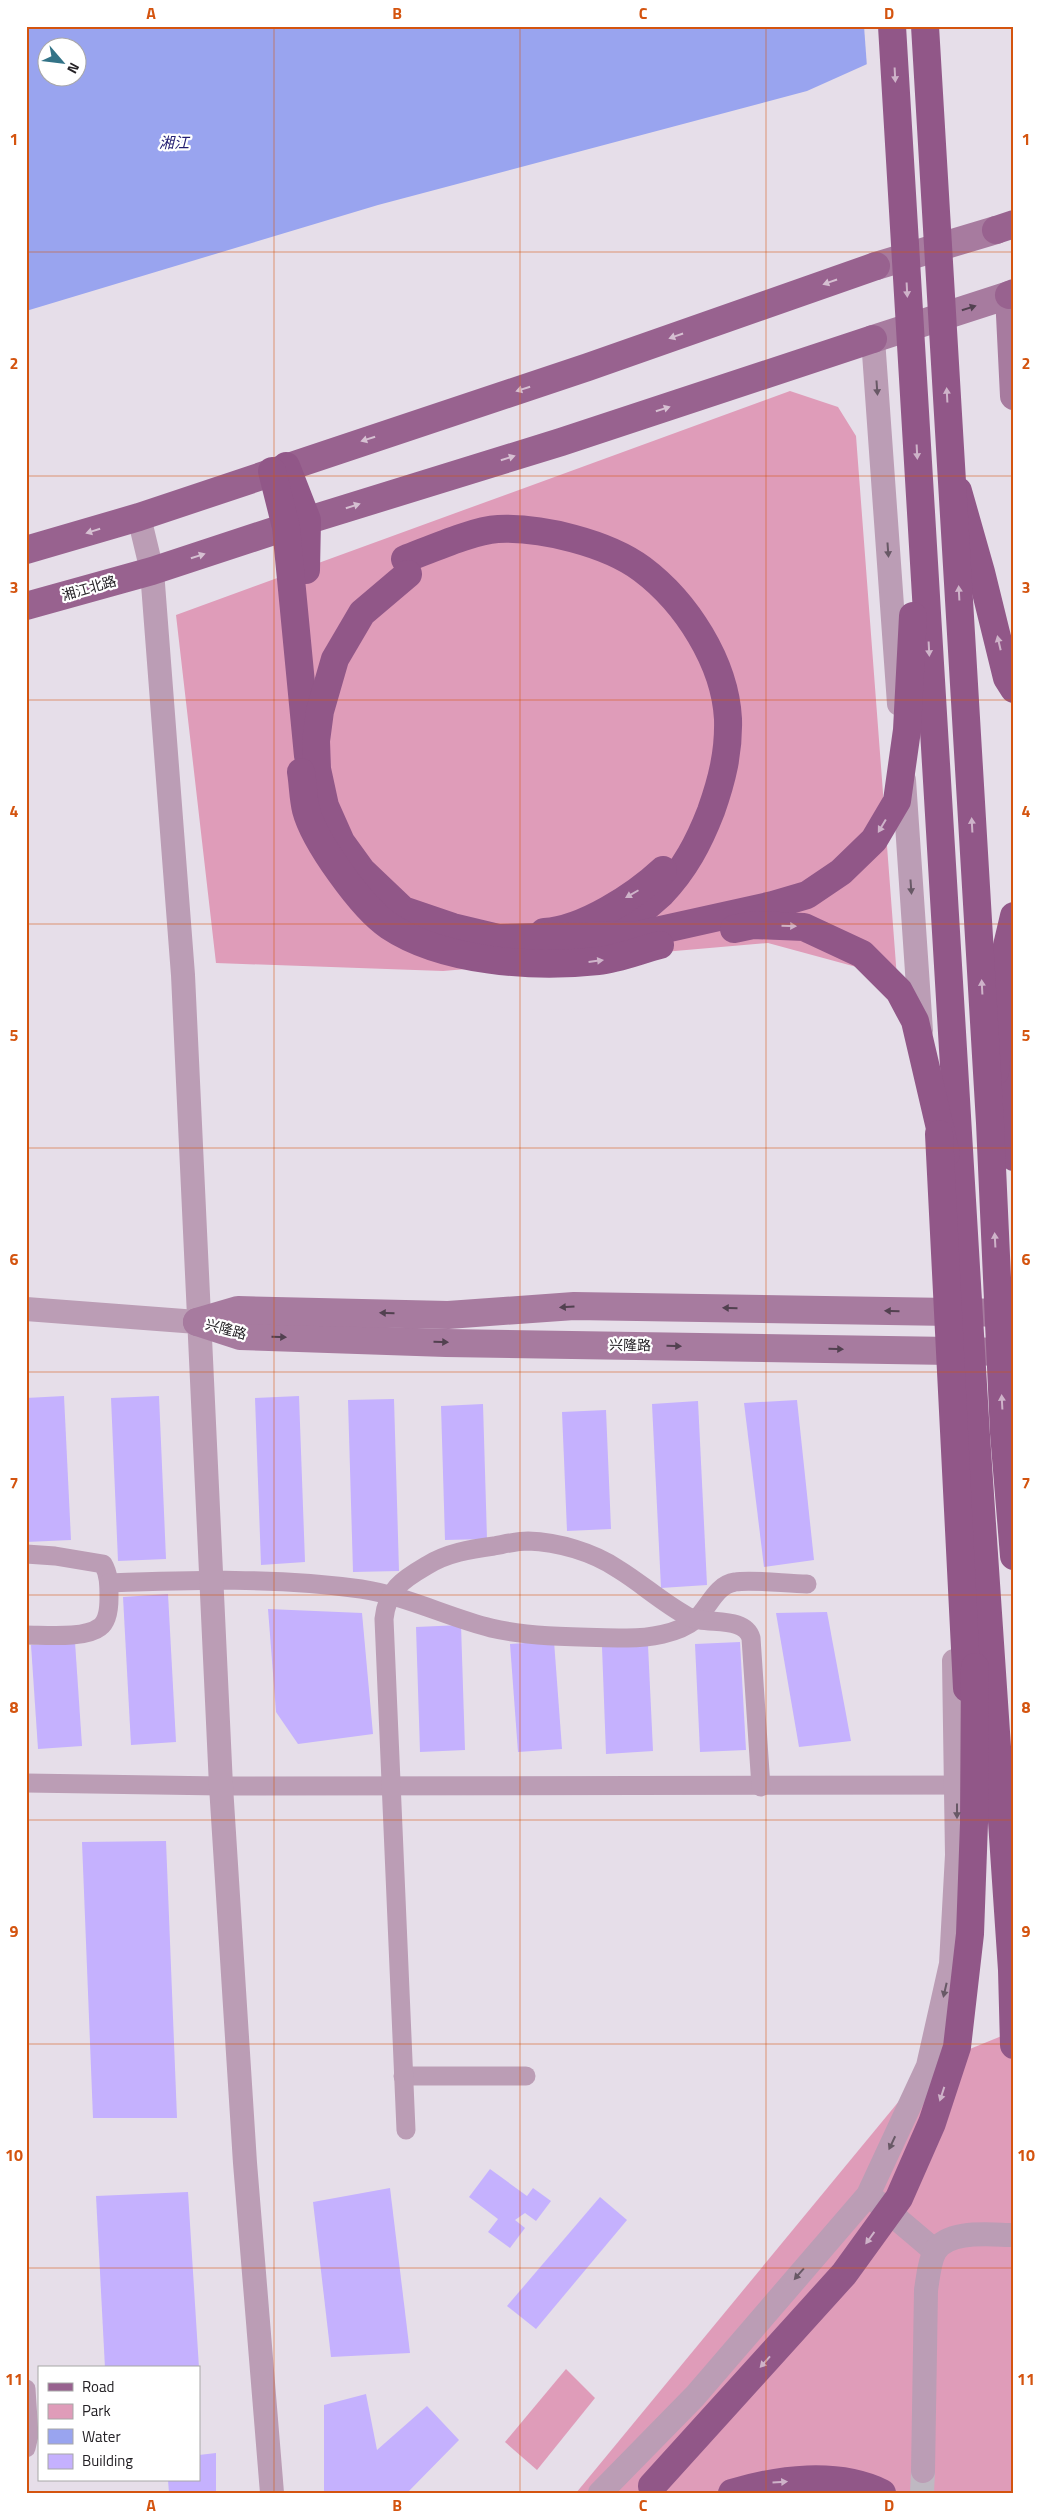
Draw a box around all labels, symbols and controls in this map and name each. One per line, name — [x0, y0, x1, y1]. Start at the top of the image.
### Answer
text: A — [146, 1, 156, 25]
text: B — [392, 1, 402, 25]
text: C — [639, 1, 648, 25]
text: D — [884, 1, 894, 25]
north arrow — [38, 38, 88, 88]
text: N — [62, 59, 85, 78]
one-way arrow — [891, 67, 899, 83]
text: 1 — [10, 127, 18, 151]
text: 1 — [1022, 127, 1030, 151]
water label: 湘江 — [159, 131, 191, 154]
one-way arrow — [822, 279, 837, 286]
one-way arrow — [904, 282, 912, 298]
one-way arrow — [962, 304, 977, 311]
one-way arrow — [669, 333, 684, 340]
text: 2 — [10, 351, 18, 375]
text: 2 — [1022, 351, 1030, 375]
one-way arrow — [873, 380, 881, 396]
one-way arrow — [515, 385, 530, 393]
one-way arrow — [942, 387, 950, 403]
one-way arrow — [656, 404, 671, 412]
one-way arrow — [360, 435, 375, 443]
one-way arrow — [914, 444, 922, 460]
one-way arrow — [501, 454, 516, 462]
one-way arrow — [346, 502, 361, 510]
one-way arrow — [85, 527, 100, 535]
one-way arrow — [884, 542, 892, 558]
one-way arrow — [191, 551, 206, 559]
street label: 湘江北路 — [59, 570, 119, 605]
text: 3 — [10, 575, 18, 599]
text: 3 — [1022, 575, 1030, 599]
one-way arrow — [954, 584, 962, 600]
one-way arrow — [995, 635, 1003, 650]
one-way arrow — [926, 641, 934, 657]
text: 4 — [10, 799, 19, 823]
text: 4 — [1022, 799, 1031, 823]
one-way arrow — [968, 816, 976, 832]
one-way arrow — [878, 820, 887, 833]
one-way arrow — [908, 879, 916, 895]
one-way arrow — [625, 890, 639, 899]
one-way arrow — [782, 923, 798, 931]
one-way arrow — [588, 957, 604, 965]
one-way arrow — [977, 979, 985, 995]
text: 5 — [10, 1023, 19, 1047]
text: 5 — [1022, 1023, 1031, 1047]
one-way arrow — [991, 1232, 999, 1248]
text: 6 — [10, 1247, 19, 1271]
text: 6 — [1022, 1247, 1031, 1271]
one-way arrow — [559, 1303, 575, 1311]
one-way arrow — [721, 1304, 737, 1312]
one-way arrow — [884, 1307, 900, 1315]
one-way arrow — [379, 1309, 395, 1317]
street label: 兴隆路 — [203, 1313, 249, 1344]
one-way arrow — [271, 1334, 287, 1342]
street label: 兴隆路 — [609, 1334, 651, 1355]
one-way arrow — [433, 1339, 449, 1347]
one-way arrow — [666, 1342, 682, 1350]
one-way arrow — [828, 1346, 844, 1354]
one-way arrow — [998, 1394, 1006, 1410]
text: 7 — [10, 1471, 18, 1495]
text: 7 — [1022, 1471, 1030, 1495]
text: 8 — [10, 1695, 19, 1719]
text: 8 — [1022, 1695, 1031, 1719]
one-way arrow — [953, 1803, 961, 1819]
text: 9 — [10, 1919, 19, 1943]
text: 9 — [1022, 1919, 1031, 1943]
one-way arrow — [941, 1982, 949, 1997]
one-way arrow — [938, 2086, 945, 2101]
one-way arrow — [888, 2136, 896, 2150]
text: 10 — [5, 2143, 23, 2167]
text: 10 — [1017, 2143, 1035, 2167]
one-way arrow — [864, 2231, 875, 2244]
one-way arrow — [794, 2268, 805, 2281]
one-way arrow — [759, 2355, 771, 2367]
legend — [38, 2366, 200, 2482]
text: 11 — [5, 2367, 23, 2391]
text: 11 — [1017, 2367, 1035, 2391]
text: Road — [82, 2375, 114, 2398]
text: Park — [82, 2399, 111, 2422]
text: Water — [82, 2425, 121, 2448]
text: Building — [82, 2449, 133, 2472]
one-way arrow — [772, 2478, 788, 2486]
text: A — [146, 2493, 156, 2517]
text: B — [392, 2493, 402, 2517]
text: C — [639, 2493, 648, 2517]
text: D — [884, 2493, 894, 2517]

